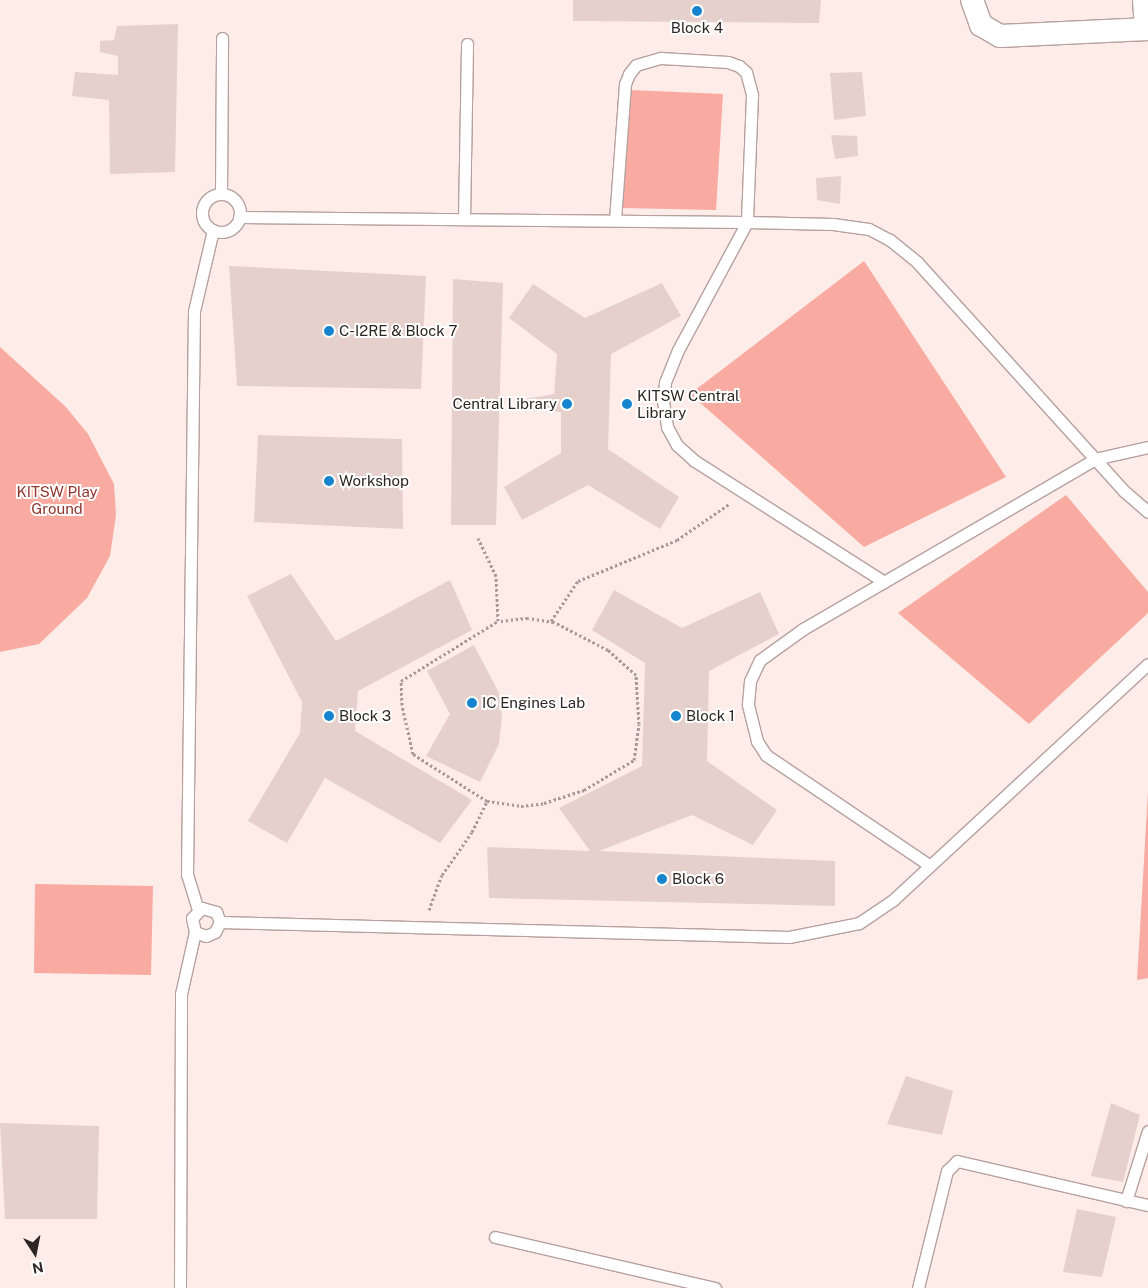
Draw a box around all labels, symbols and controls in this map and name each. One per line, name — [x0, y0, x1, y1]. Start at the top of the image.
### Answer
marker: Block 4 — [691, 5, 703, 17]
place label: Block 4 — [671, 19, 723, 37]
place label: C-I2RE & Block 7 — [339, 322, 457, 340]
marker: C-I2RE & Block 7 — [323, 325, 335, 337]
place label: KITSW Central Library — [637, 386, 739, 421]
place label: Central Library — [453, 395, 557, 413]
marker: Central Library — [561, 398, 573, 410]
marker: KITSW Central Library — [621, 398, 633, 410]
place label: Workshop — [339, 472, 409, 490]
marker: Workshop — [323, 475, 335, 487]
park label: KITSW Play Ground — [16, 482, 98, 517]
place label: IC Engines Lab — [482, 694, 585, 712]
marker: IC Engines Lab — [466, 697, 478, 709]
place label: Block 3 — [339, 707, 391, 725]
place label: Block 1 — [686, 707, 735, 725]
marker: Block 3 — [323, 710, 335, 722]
marker: Block 1 — [670, 710, 682, 722]
place label: Block 6 — [672, 870, 724, 888]
marker: Block 6 — [656, 873, 668, 885]
north arrow — [10, 1228, 60, 1278]
text: N — [31, 1259, 45, 1277]

